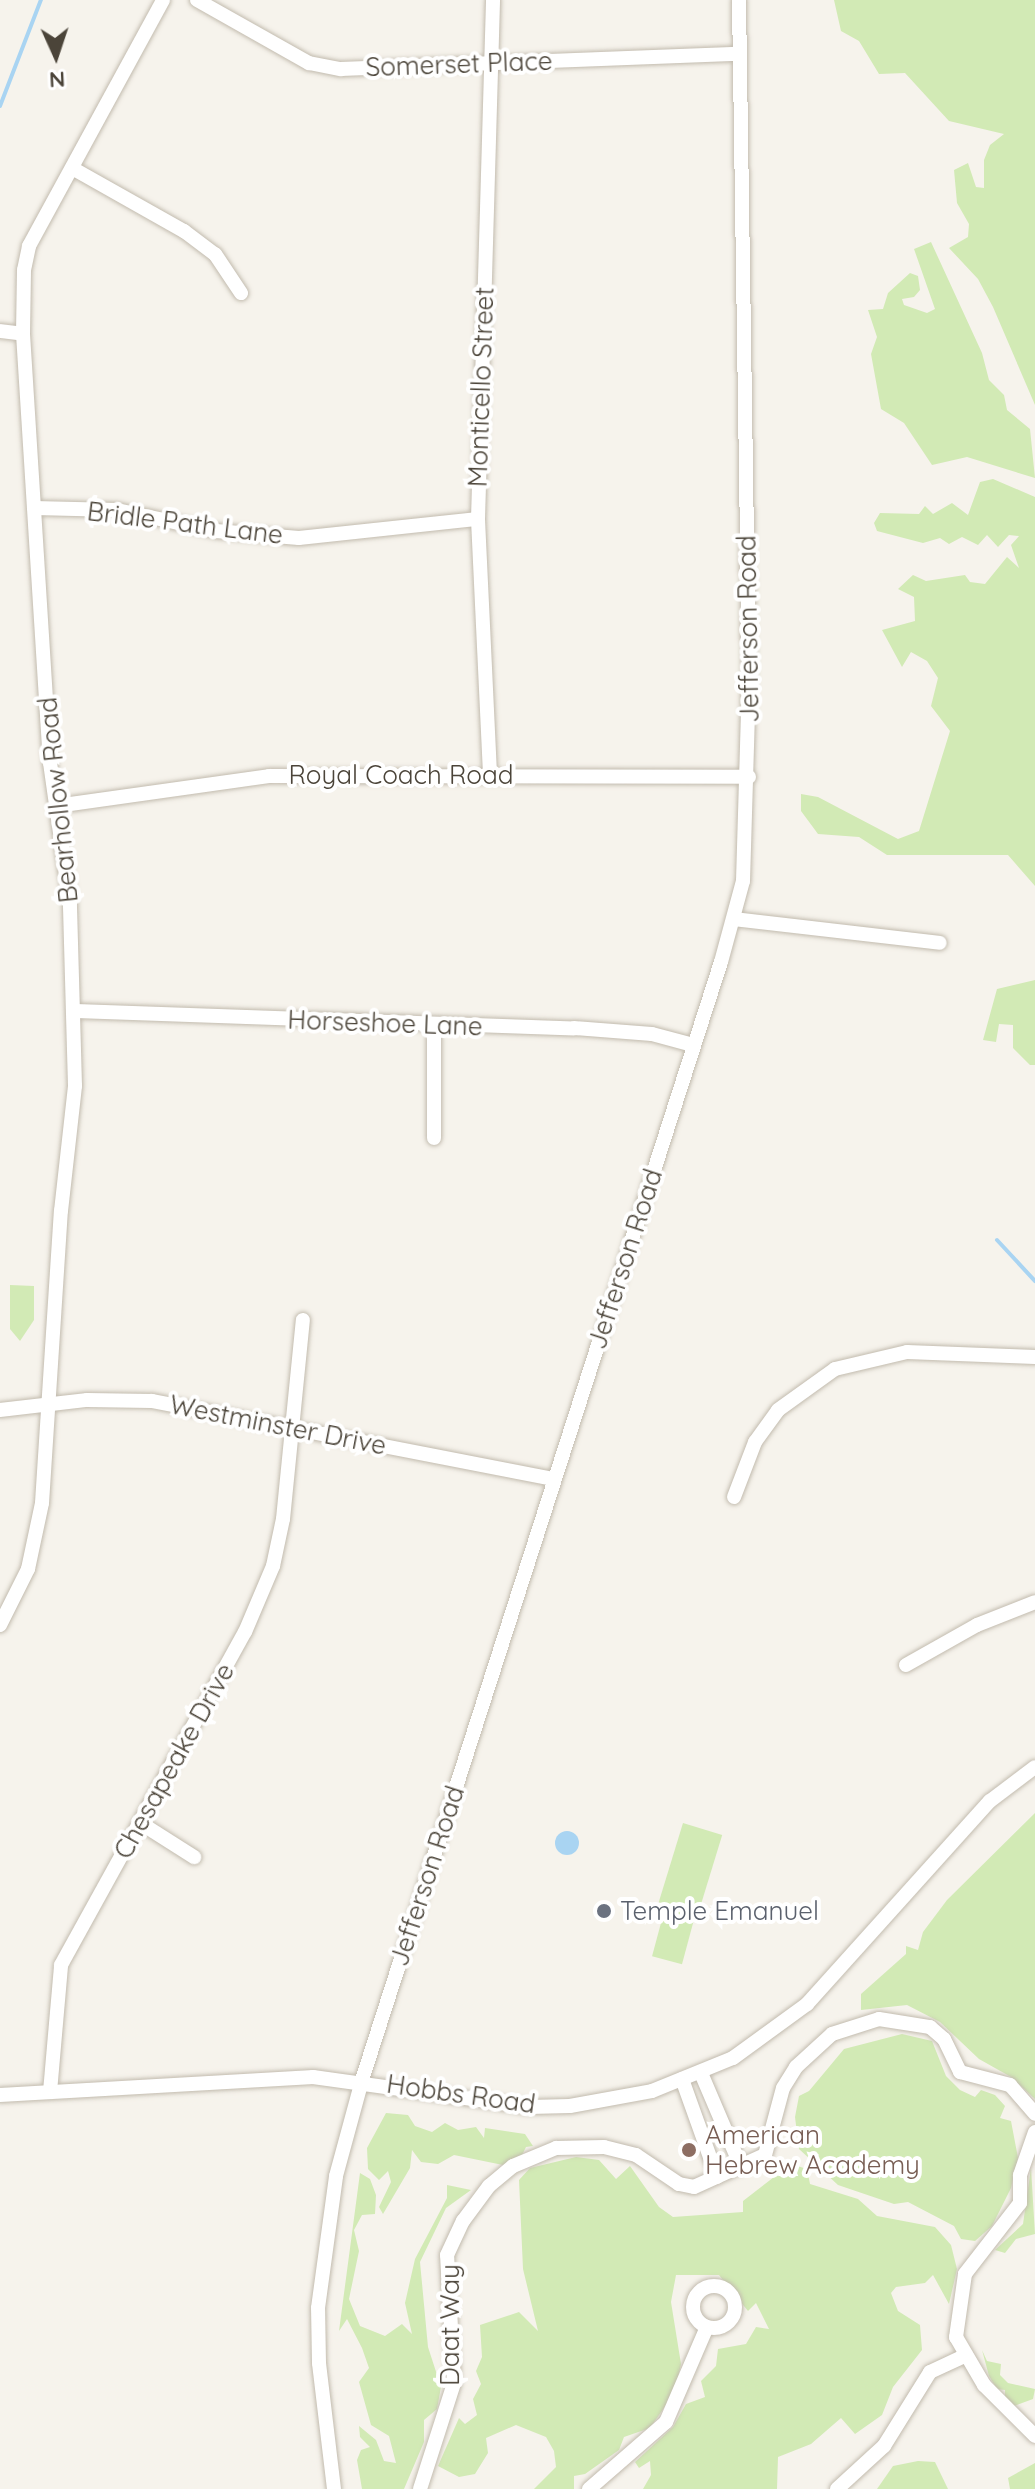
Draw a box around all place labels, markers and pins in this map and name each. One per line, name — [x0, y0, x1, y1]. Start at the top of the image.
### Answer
place label: Temple Emanuel — [620, 1895, 819, 1927]
marker: Temple Emanuel — [595, 1902, 613, 1920]
place label: American Hebrew Academy — [705, 2119, 920, 2180]
marker: American Hebrew Academy — [680, 2141, 698, 2159]

